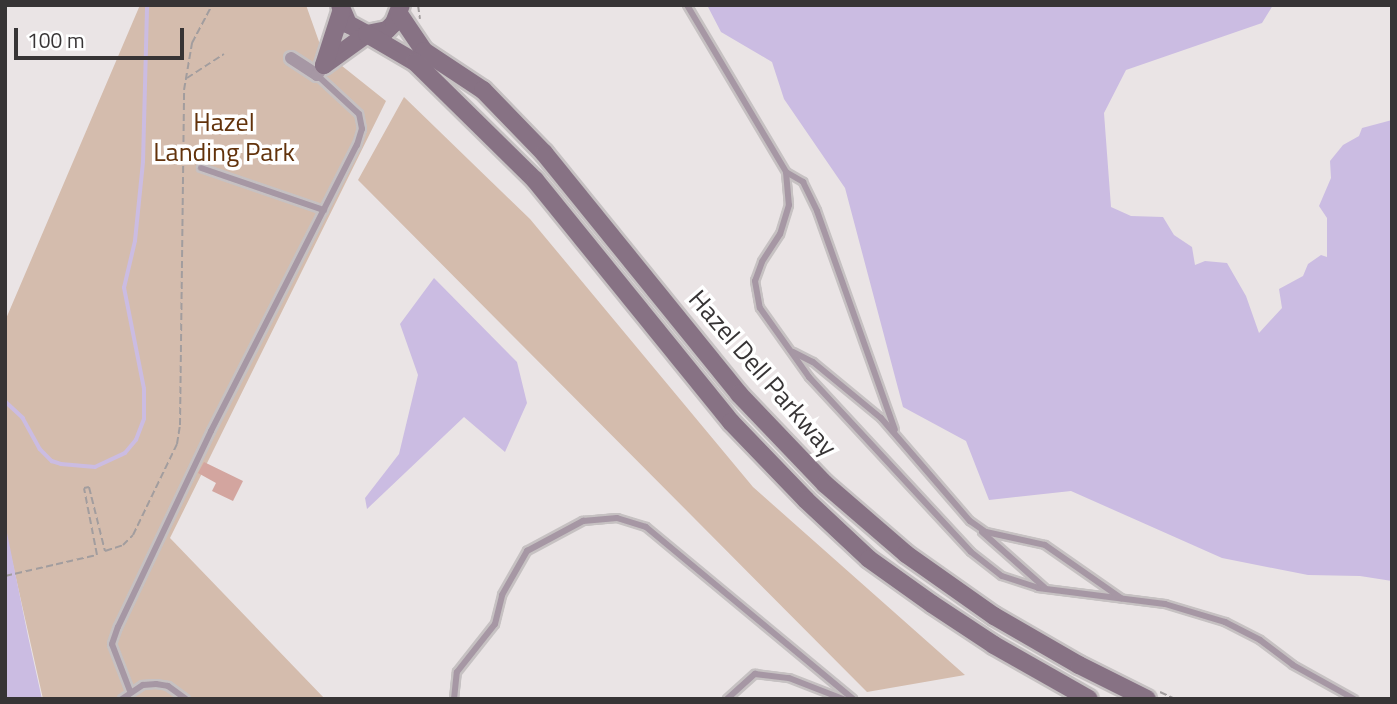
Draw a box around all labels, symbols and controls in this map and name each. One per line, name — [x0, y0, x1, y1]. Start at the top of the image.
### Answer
scale bar — [18, 14, 187, 58]
text: 100 m — [27, 24, 84, 56]
park label: Hazel Landing Park — [153, 106, 295, 168]
street label: Hazel Dell Parkway — [682, 284, 844, 462]

